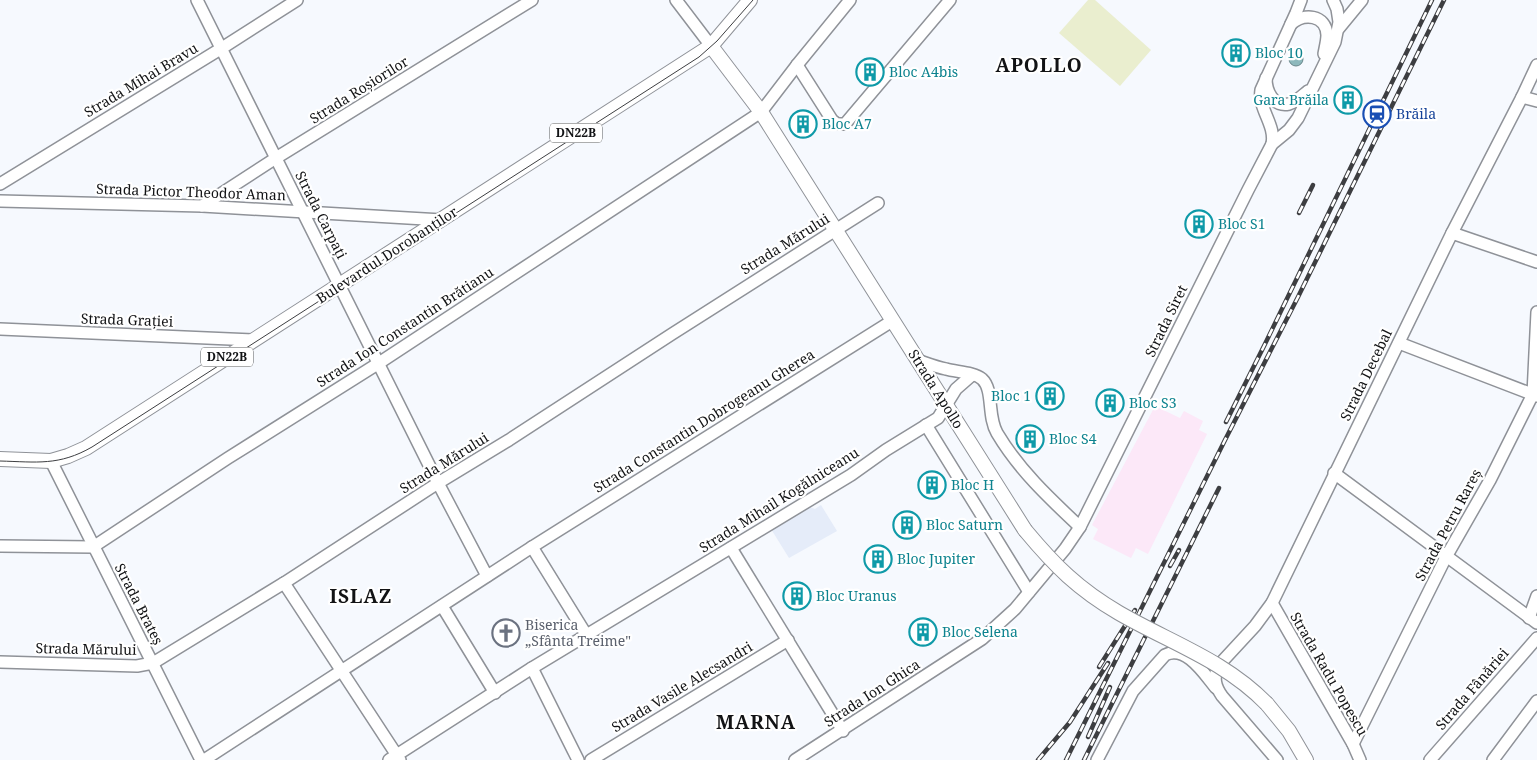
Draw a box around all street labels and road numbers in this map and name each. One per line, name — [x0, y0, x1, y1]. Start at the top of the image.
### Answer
street label: Strada Mihai Bravu — [80, 38, 201, 121]
street label: Strada Roșiorilor — [306, 51, 412, 128]
road number: DN22B — [550, 124, 602, 142]
street label: Strada Carpați — [291, 168, 352, 262]
street label: Strada Pictor Theodor Aman — [96, 179, 286, 204]
street label: Bulevardul Dorobanților — [312, 202, 461, 307]
street label: Strada Mărului — [737, 208, 833, 278]
street label: Strada Ion Constantin Brătianu — [313, 262, 497, 391]
street label: Strada Siret — [1140, 282, 1191, 360]
street label: Strada Grației — [80, 308, 174, 331]
street label: Strada Decebal — [1335, 325, 1396, 424]
street label: Strada Constantin Dobrogeanu Gherea — [590, 344, 818, 497]
street label: Strada Apollo — [904, 345, 968, 432]
road number: DN22B — [201, 348, 253, 367]
street label: Strada Mărului — [396, 427, 492, 497]
street label: Strada Mihail Kogălniceanu — [695, 443, 862, 557]
street label: Strada Petru Rareș — [1410, 465, 1485, 584]
street label: Strada Brateș — [111, 560, 168, 648]
street label: Strada Radu Popescu — [1286, 608, 1373, 739]
street label: Strada Vasile Alecsandri — [608, 637, 756, 736]
street label: Strada Mărului — [35, 638, 137, 659]
street label: Strada Fânăriei — [1431, 643, 1513, 734]
street label: Strada Ion Ghica — [820, 654, 923, 731]

